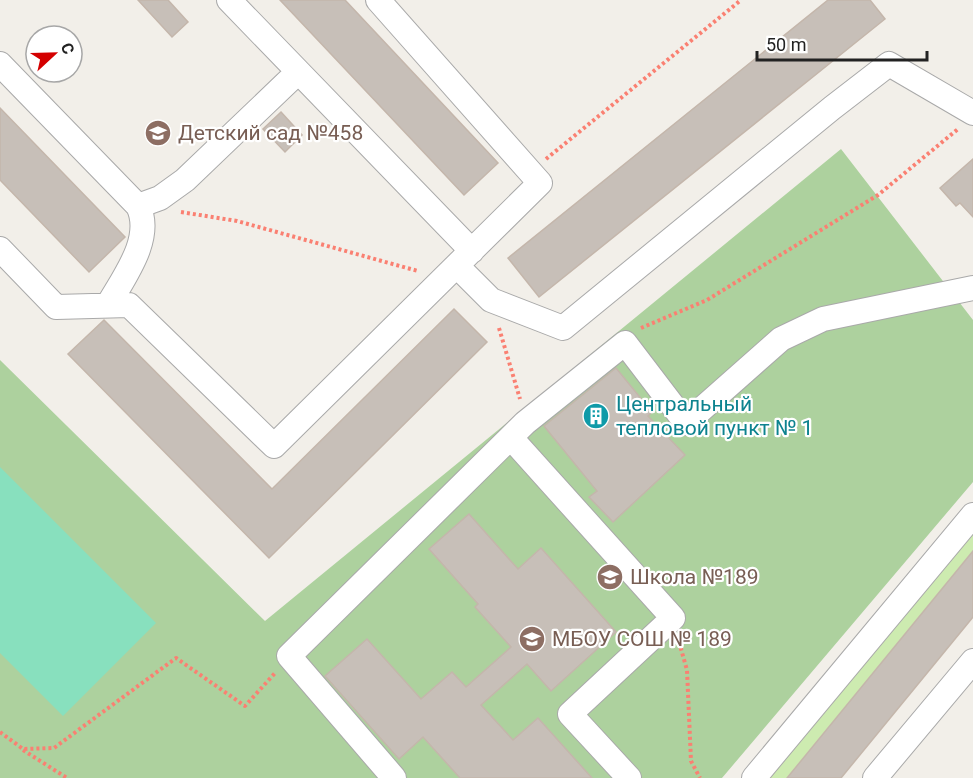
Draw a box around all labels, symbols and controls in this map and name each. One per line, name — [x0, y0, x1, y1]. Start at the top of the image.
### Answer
north arrow — [24, 24, 84, 84]
scale bar — [757, 24, 926, 62]
text: 50 m — [766, 34, 806, 55]
text: С — [57, 40, 78, 57]
school or university icon: Детский сад №458 — [143, 118, 173, 148]
place label: Детский сад №458 — [178, 121, 363, 145]
place label: Центральный тепловой пункт № 1 — [616, 392, 813, 440]
building icon: Центральный тепловой пункт № 1 — [581, 401, 611, 431]
school or university icon: Школа №189 — [595, 562, 625, 592]
place label: Школа №189 — [630, 565, 758, 589]
school or university icon: МБОУ СОШ № 189 — [517, 624, 547, 654]
place label: МБОУ СОШ № 189 — [552, 627, 732, 651]

